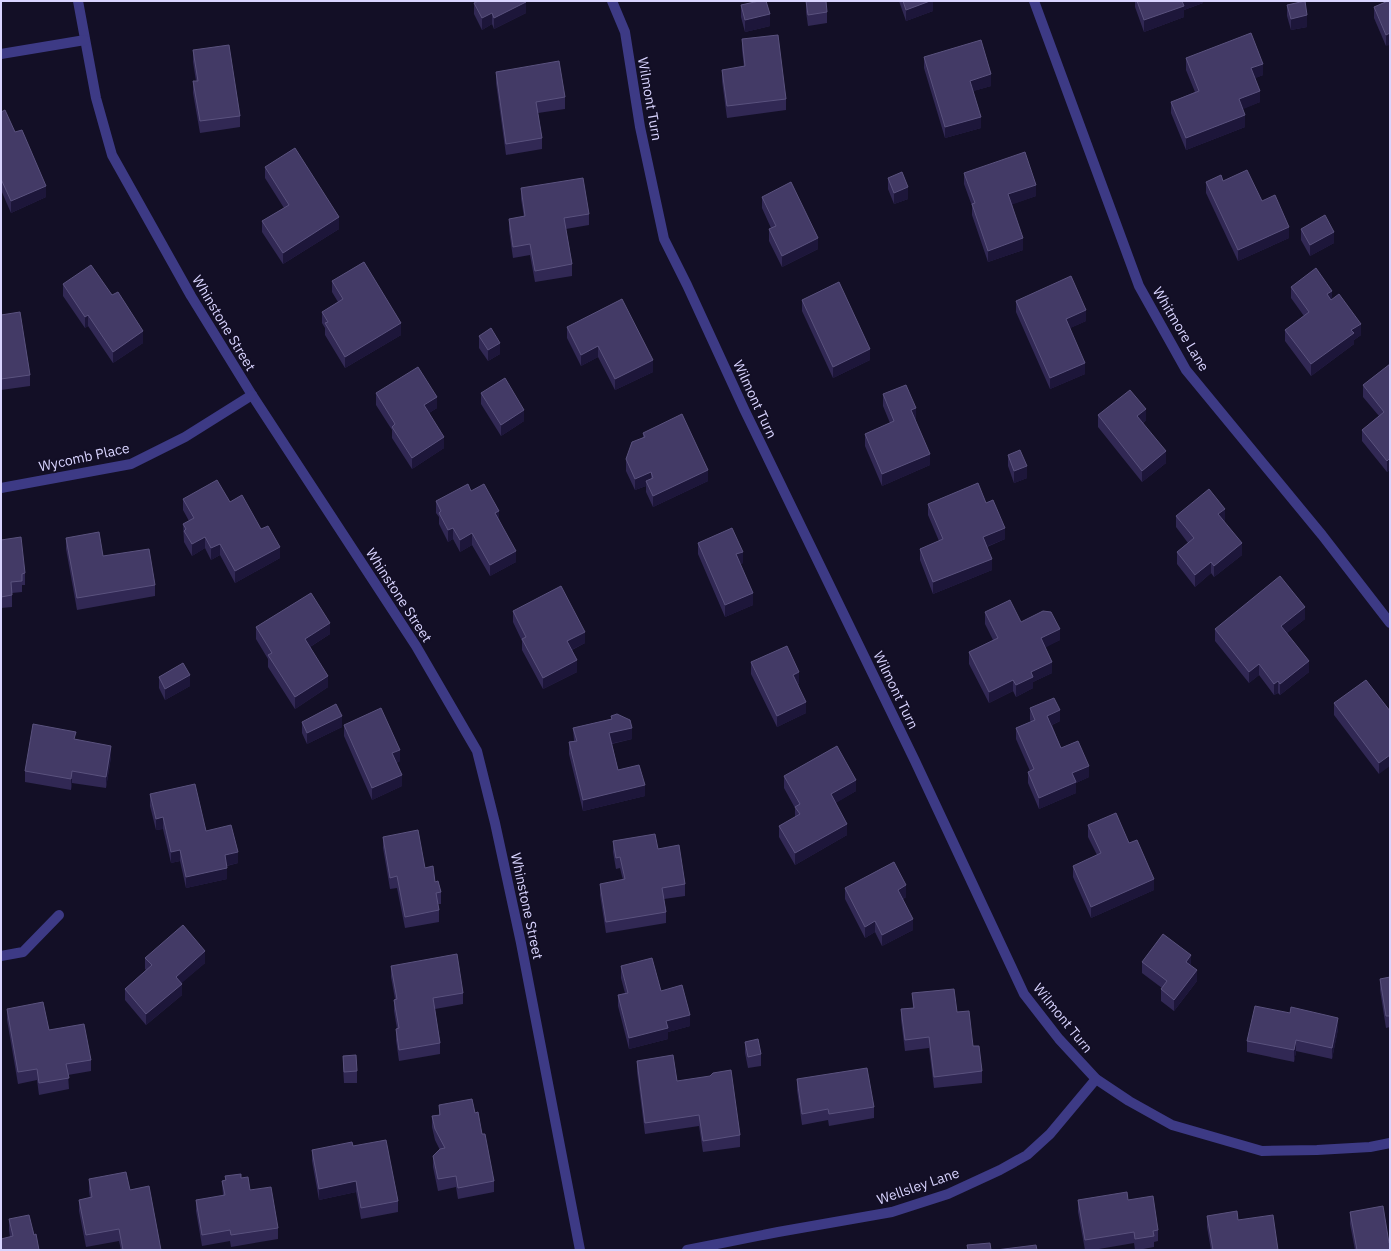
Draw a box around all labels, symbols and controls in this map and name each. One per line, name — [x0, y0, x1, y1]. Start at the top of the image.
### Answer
street label: Wilmont Turn — [634, 56, 666, 142]
street label: Whinstone Street — [188, 272, 260, 374]
street label: Whitmore Lane — [1149, 284, 1213, 375]
street label: Wilmont Turn — [729, 357, 781, 441]
street label: Wycomb Place — [37, 439, 131, 475]
street label: Whinstone Street — [362, 545, 436, 646]
street label: Wilmont Turn — [869, 648, 923, 732]
street label: Whinstone Street — [507, 851, 547, 961]
street label: Wilmont Turn — [1029, 980, 1097, 1056]
street label: Wellsley Lane — [874, 1163, 962, 1209]

